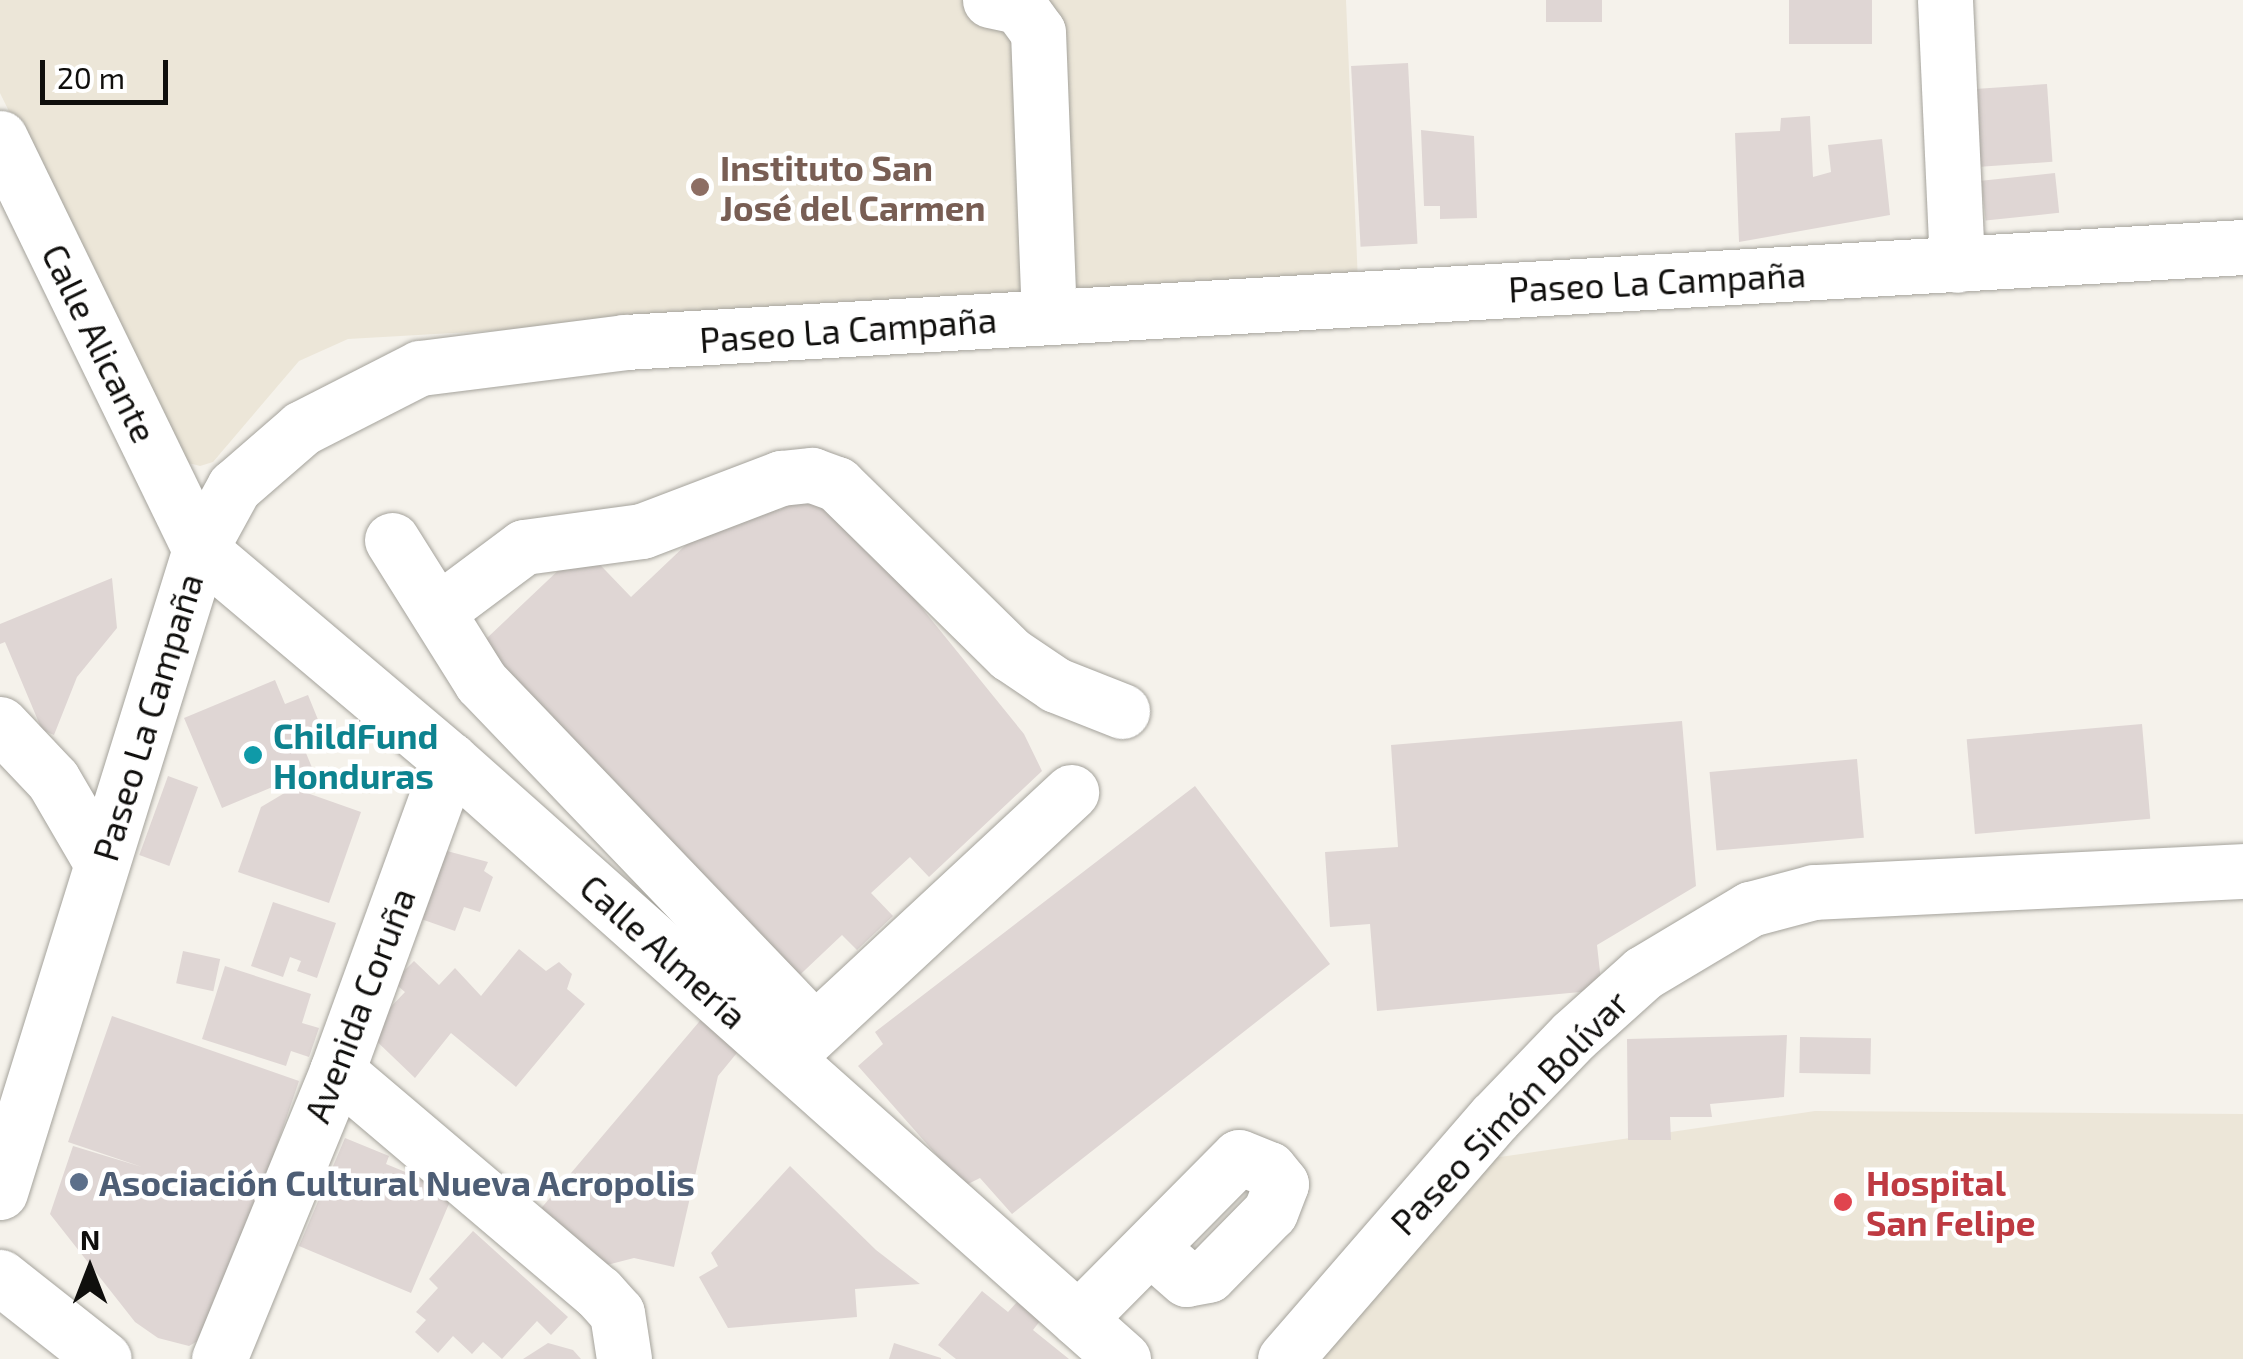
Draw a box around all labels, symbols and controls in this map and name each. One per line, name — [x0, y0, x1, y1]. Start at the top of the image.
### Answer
scale bar — [45, 40, 172, 102]
text: 20 m — [57, 59, 125, 95]
place label: Instituto San José del Carmen — [720, 146, 986, 228]
marker: Instituto San José del Carmen — [689, 176, 711, 198]
street label: Calle Alicante — [34, 237, 166, 449]
street label: Paseo La Campaña — [1507, 252, 1807, 310]
street label: Paseo La Campaña — [698, 298, 998, 360]
street label: Paseo La Campaña — [83, 568, 211, 866]
place label: ChildFund Honduras — [273, 714, 438, 796]
marker: ChildFund Honduras — [242, 744, 264, 766]
street label: Calle Almería — [572, 865, 756, 1037]
street label: Avenida Coruña — [295, 882, 423, 1128]
street label: Paseo Simón Bolívar — [1382, 981, 1636, 1243]
place label: Asociación Cultural Nueva Acropolis — [99, 1161, 697, 1203]
place label: Hospital San Felipe — [1866, 1161, 2036, 1243]
marker: Asociación Cultural Nueva Acropolis — [68, 1171, 90, 1193]
marker: Hospital San Felipe — [1830, 1189, 1856, 1215]
north arrow — [40, 1219, 140, 1319]
text: N — [80, 1222, 100, 1256]

